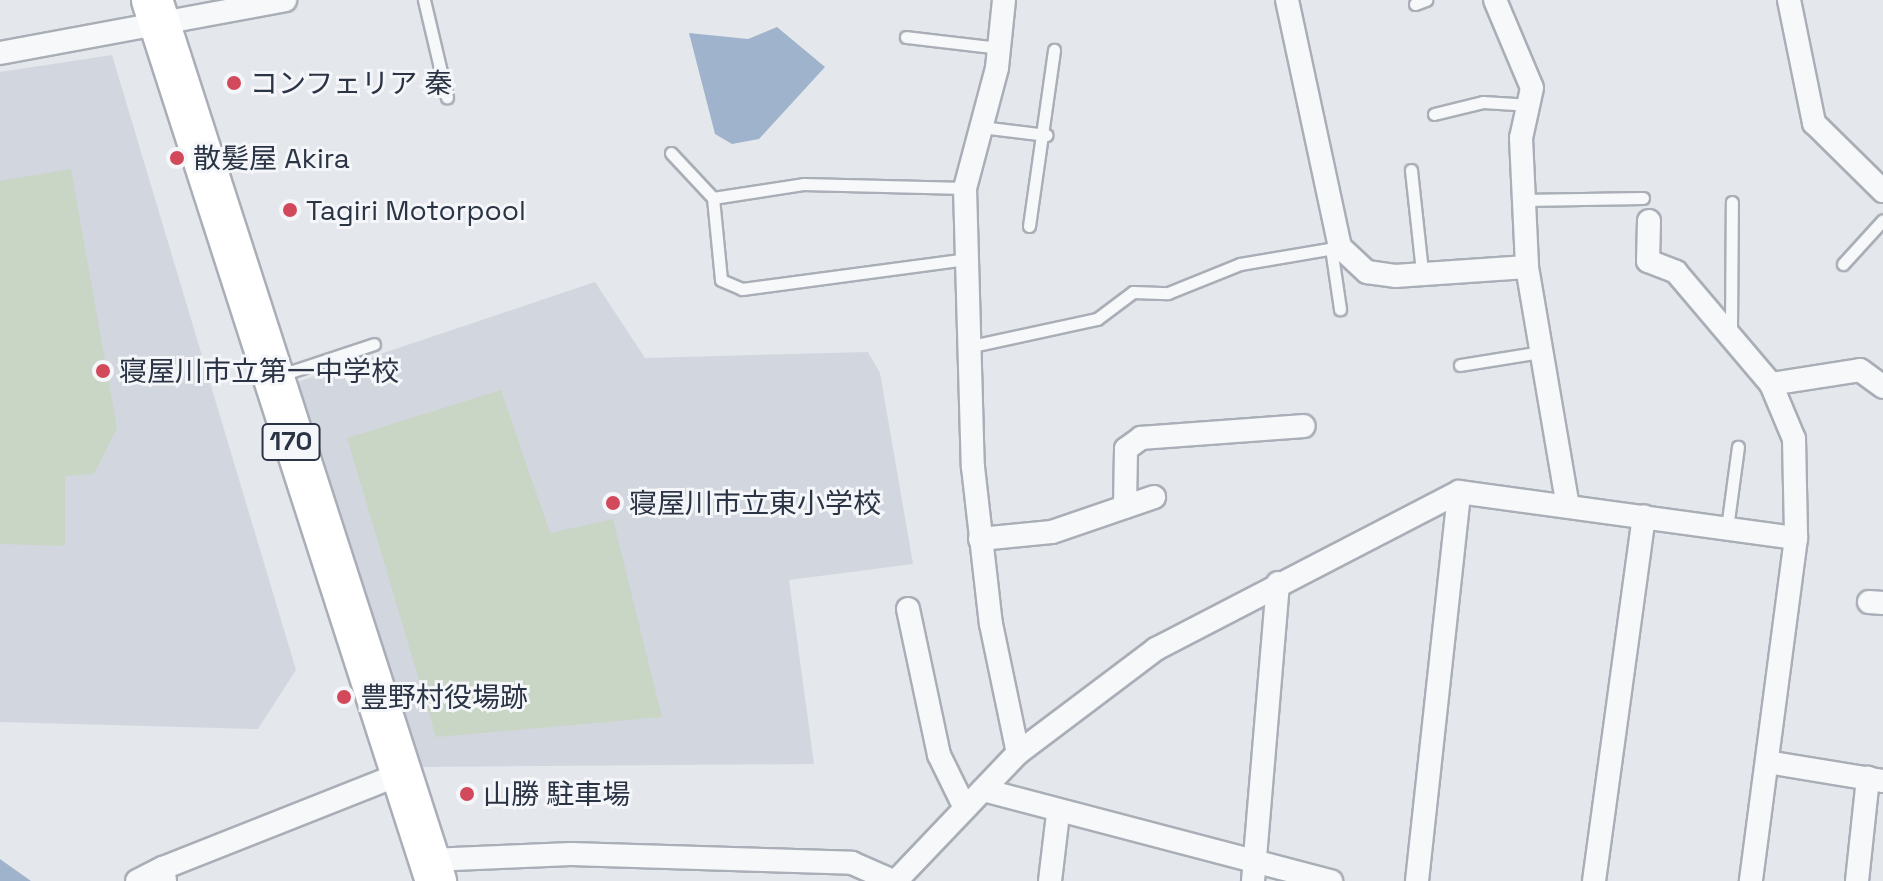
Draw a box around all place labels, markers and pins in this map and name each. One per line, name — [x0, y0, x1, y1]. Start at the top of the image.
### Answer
place label: コンフェリア 秦 — [250, 66, 453, 100]
marker: コンフェリア 秦 — [225, 74, 243, 92]
place label: 散髪屋 Akira — [193, 141, 350, 175]
marker: 散髪屋 Akira — [168, 149, 186, 167]
place label: Tagiri Motorpool — [306, 193, 526, 227]
marker: Tagiri Motorpool — [281, 201, 299, 219]
place label: 寝屋川市立第一中学校 — [119, 354, 399, 388]
marker: 寝屋川市立第一中学校 — [94, 362, 112, 380]
place label: 寝屋川市立東小学校 — [629, 486, 881, 520]
marker: 寝屋川市立東小学校 — [604, 494, 622, 512]
place label: 豊野村役場跡 — [360, 680, 528, 714]
marker: 豊野村役場跡 — [335, 688, 353, 706]
place label: 山勝 駐車場 — [483, 777, 630, 811]
marker: 山勝 駐車場 — [458, 785, 476, 803]

